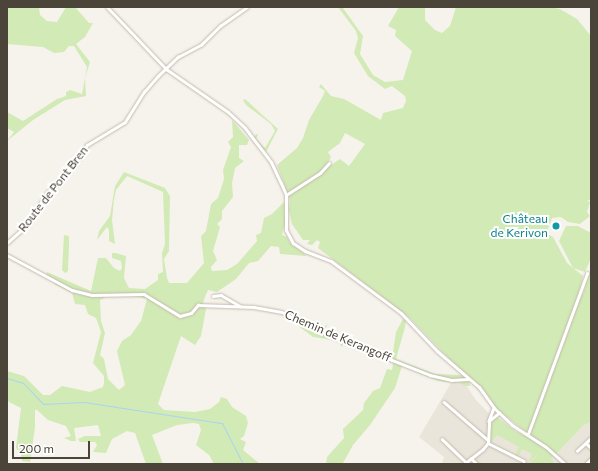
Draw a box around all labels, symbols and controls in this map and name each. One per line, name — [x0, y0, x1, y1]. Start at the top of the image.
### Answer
street label: Route de Pont Bren — [15, 143, 91, 235]
place label: Château de Kerivon — [491, 212, 548, 240]
marker: Château de Kerivon — [551, 221, 561, 231]
street label: Chemin de Kerangoff — [283, 307, 393, 365]
scale bar — [14, 433, 92, 459]
text: 200 m — [19, 441, 54, 455]

